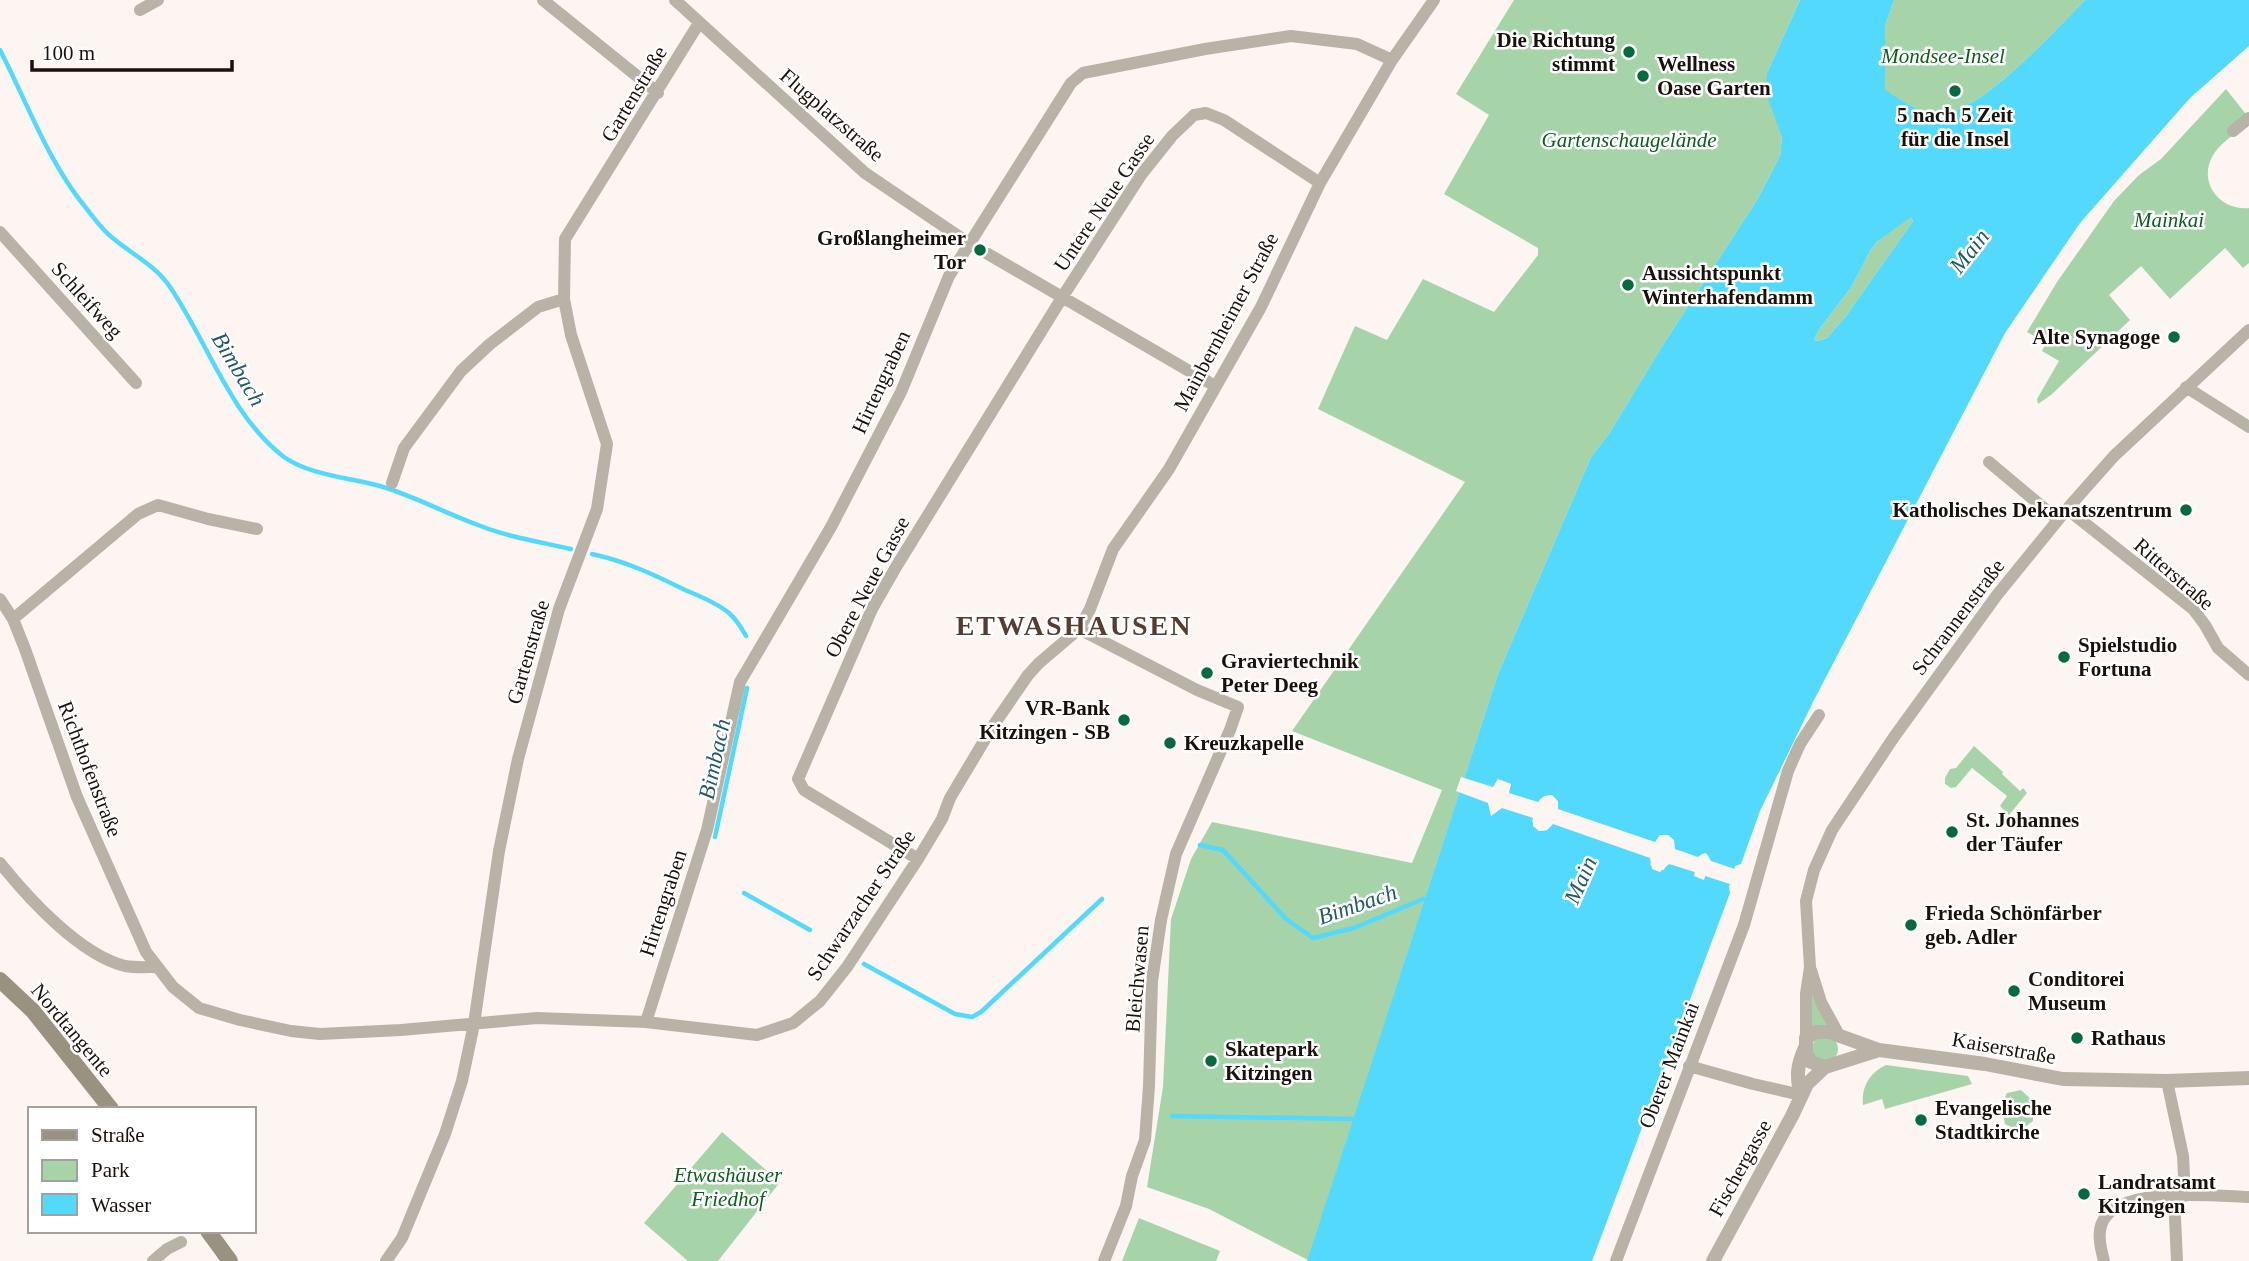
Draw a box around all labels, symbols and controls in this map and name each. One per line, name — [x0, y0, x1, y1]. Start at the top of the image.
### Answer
scale bar — [32, 28, 231, 72]
place label: Die Richtung stimmt — [1497, 28, 1615, 76]
text: 100 m — [42, 41, 95, 65]
street label: Gartenstraße — [596, 42, 672, 146]
marker: Die Richtung stimmt — [1621, 44, 1637, 60]
park label: Mondsee-Insel — [1880, 44, 2005, 68]
place label: Wellness Oase Garten — [1657, 52, 1771, 100]
street label: Flugplatzstraße — [775, 63, 889, 167]
marker: Wellness Oase Garten — [1635, 68, 1651, 84]
marker: 5 nach 5 Zeit für die Insel — [1947, 83, 1963, 99]
place label: 5 nach 5 Zeit für die Insel — [1897, 103, 2013, 151]
street label: Untere Neue Gasse — [1049, 128, 1159, 276]
park label: Gartenschaugelände — [1542, 128, 1716, 152]
park label: Mainkai — [2133, 208, 2204, 232]
water label: Main — [1944, 224, 1994, 279]
place label: Großlangheimer Tor — [817, 226, 966, 274]
street label: Mainbernheimer Straße — [1169, 229, 1283, 415]
marker: Großlangheimer Tor — [972, 242, 988, 258]
street label: Schleifweg — [46, 257, 128, 343]
place label: Aussichtspunkt Winterhafendamm — [1642, 261, 1814, 309]
marker: Aussichtspunkt Winterhafendamm — [1620, 277, 1636, 293]
place label: Alte Synagoge — [2032, 325, 2160, 349]
street label: Hirtengraben — [847, 326, 915, 437]
water label: Bimbach — [207, 328, 270, 411]
marker: Alte Synagoge — [2166, 329, 2182, 345]
place label: Katholisches Dekanatszentrum — [1893, 498, 2172, 522]
marker: Katholisches Dekanatszentrum — [2178, 502, 2194, 518]
street label: Obere Neue Gasse — [820, 512, 914, 662]
street label: Ritterstraße — [2129, 533, 2219, 615]
street label: Schrannenstraße — [1907, 554, 2009, 680]
street label: Gartenstraße — [502, 597, 554, 707]
district label: ETWASHAUSEN — [956, 610, 1192, 641]
place label: Spielstudio Fortuna — [2078, 633, 2177, 681]
place label: Graviertechnik Peter Deeg — [1221, 649, 1359, 697]
marker: Spielstudio Fortuna — [2056, 649, 2072, 665]
marker: Graviertechnik Peter Deeg — [1199, 665, 1215, 681]
place label: VR-Bank Kitzingen - SB — [979, 696, 1110, 744]
street label: Richthofenstraße — [53, 698, 127, 840]
marker: VR-Bank Kitzingen - SB — [1116, 712, 1132, 728]
water label: Bimbach — [694, 717, 735, 802]
place label: Kreuzkapelle — [1184, 731, 1304, 755]
marker: Kreuzkapelle — [1162, 735, 1178, 751]
place label: St. Johannes der Täufer — [1966, 808, 2079, 856]
marker: St. Johannes der Täufer — [1944, 824, 1960, 840]
street label: Schwarzacher Straße — [802, 825, 920, 985]
street label: Hirtengraben — [634, 846, 692, 959]
water label: Main — [1559, 853, 1602, 908]
water label: Bimbach — [1314, 879, 1400, 930]
place label: Frieda Schönfärber geb. Adler — [1925, 901, 2102, 949]
marker: Frieda Schönfärber geb. Adler — [1903, 917, 1919, 933]
street label: Bleichwasen — [1120, 924, 1154, 1033]
place label: Conditorei Museum — [2028, 967, 2125, 1015]
street label: Nordtangente — [26, 979, 118, 1081]
marker: Conditorei Museum — [2006, 983, 2022, 999]
street label: Oberer Mainkai — [1634, 998, 1704, 1132]
place label: Rathaus — [2091, 1026, 2166, 1050]
street label: Kaiserstraße — [1950, 1027, 2058, 1069]
marker: Rathaus — [2069, 1030, 2085, 1046]
place label: Skatepark Kitzingen — [1225, 1037, 1319, 1085]
marker: Skatepark Kitzingen — [1203, 1053, 1219, 1069]
place label: Evangelische Stadtkirche — [1935, 1096, 2052, 1144]
legend — [28, 1107, 256, 1233]
marker: Evangelische Stadtkirche — [1913, 1112, 1929, 1128]
street label: Fischergasse — [1704, 1115, 1776, 1221]
text: Straße — [91, 1123, 145, 1147]
text: Park — [91, 1158, 130, 1182]
park label: Etwashäuser Friedhof — [673, 1163, 783, 1211]
place label: Landratsamt Kitzingen — [2098, 1170, 2216, 1218]
marker: Landratsamt Kitzingen — [2076, 1186, 2092, 1202]
text: Wasser — [91, 1193, 151, 1217]

